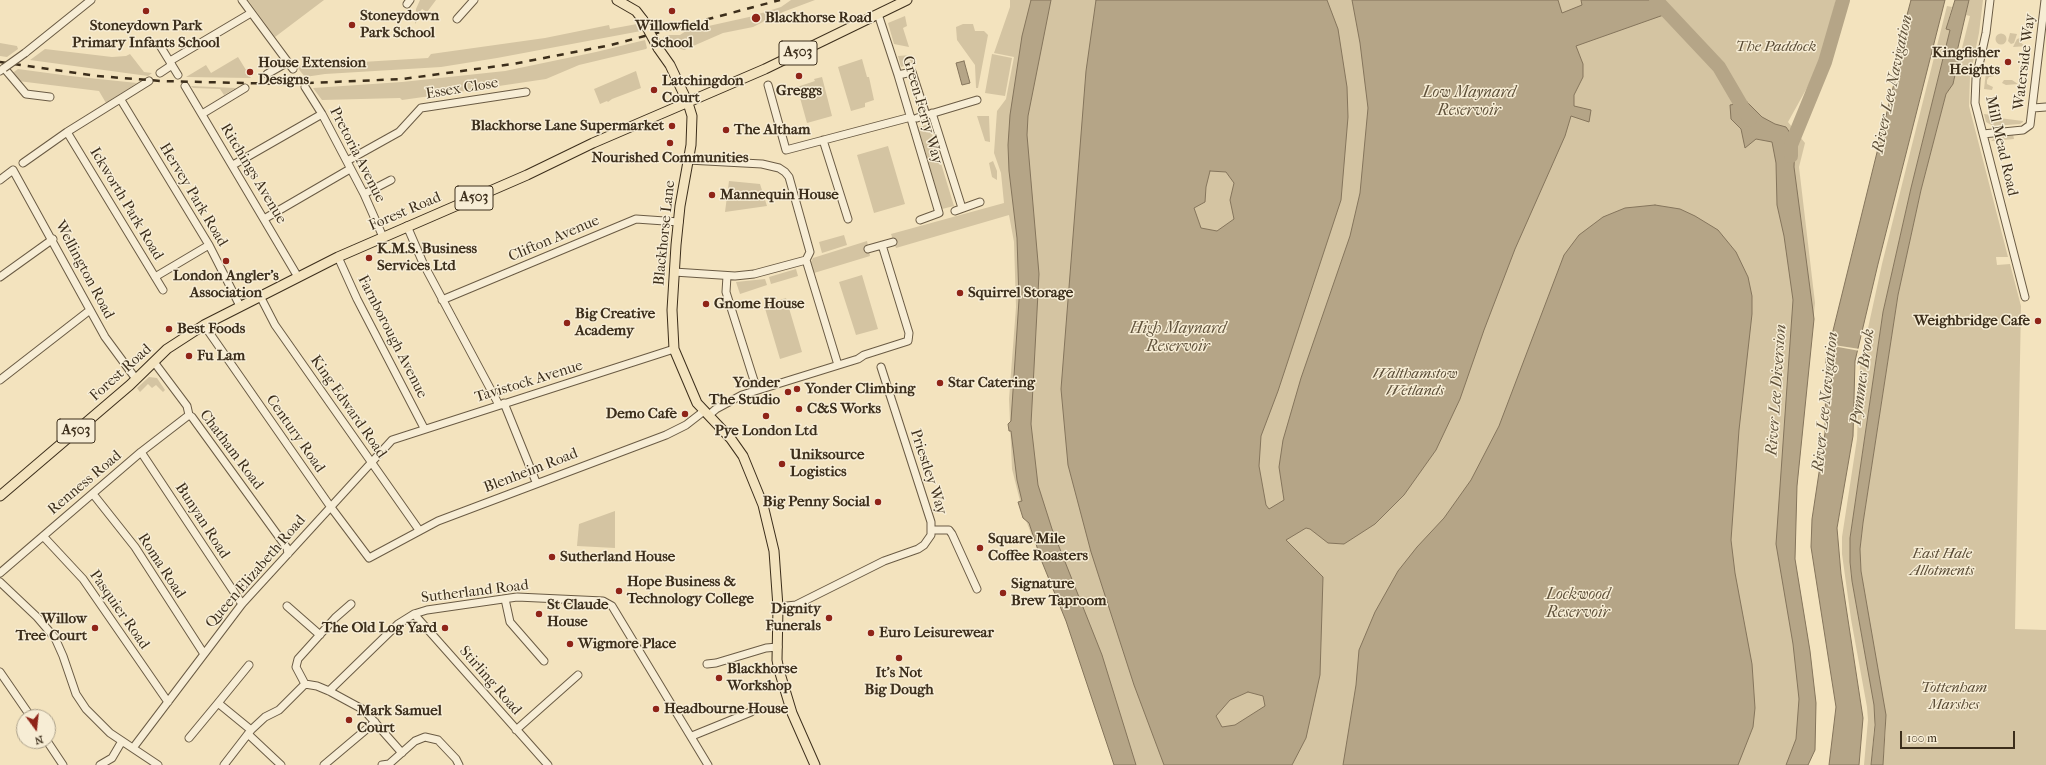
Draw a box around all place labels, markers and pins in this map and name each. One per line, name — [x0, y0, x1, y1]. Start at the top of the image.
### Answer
marker: Stoneydown Park Primary Infants School — [141, 6, 151, 16]
marker: Willowfield School — [667, 6, 677, 16]
place label: Stoneydown Park School — [360, 7, 439, 42]
place label: Blackhorse Road — [765, 9, 872, 27]
marker: Blackhorse Road — [750, 12, 762, 24]
place label: Stoneydown Park Primary Infants School — [72, 17, 220, 52]
place label: Willowfield School — [635, 17, 709, 52]
marker: Stoneydown Park School — [347, 20, 357, 30]
place label: Kingfisher Heights — [1932, 44, 2000, 79]
place label: House Extension Designs — [258, 54, 366, 89]
marker: Kingfisher Heights — [2003, 57, 2013, 67]
marker: House Extension Designs — [245, 67, 255, 77]
marker: Greggs — [794, 71, 804, 81]
place label: Latchingdon Court — [662, 72, 744, 107]
place label: Greggs — [776, 82, 822, 100]
marker: Latchingdon Court — [649, 85, 659, 95]
place label: Blackhorse Lane Supermarket — [471, 117, 664, 135]
marker: Blackhorse Lane Supermarket — [667, 121, 677, 131]
place label: The Altham — [734, 121, 810, 139]
marker: The Altham — [721, 125, 731, 135]
marker: Nourished Communities — [665, 138, 675, 148]
place label: Nourished Communities — [591, 149, 749, 167]
place label: Mannequin House — [720, 186, 839, 204]
marker: Mannequin House — [707, 190, 717, 200]
place label: K.M.S. Business Services Ltd — [377, 240, 477, 275]
marker: K.M.S. Business Services Ltd — [364, 253, 374, 263]
marker: London Angler's Association — [221, 256, 231, 266]
place label: London Angler's Association — [173, 267, 279, 302]
place label: Squirrel Storage — [968, 284, 1073, 302]
marker: Squirrel Storage — [955, 288, 965, 298]
place label: Gnome House — [714, 295, 804, 313]
marker: Gnome House — [701, 299, 711, 309]
place label: Big Creative Academy — [575, 305, 655, 340]
place label: Weighbridge Cafe — [1914, 312, 2030, 330]
marker: Weighbridge Cafe — [2033, 316, 2043, 326]
marker: Big Creative Academy — [562, 318, 572, 328]
place label: Best Foods — [177, 320, 245, 338]
marker: Best Foods — [164, 324, 174, 334]
place label: Fu Lam — [197, 347, 245, 365]
marker: Fu Lam — [184, 351, 194, 361]
place label: Yonder The Studio — [709, 374, 780, 409]
place label: Star Catering — [948, 374, 1035, 392]
marker: Star Catering — [935, 378, 945, 388]
place label: Yonder Climbing — [805, 380, 915, 398]
marker: Yonder Climbing — [792, 384, 802, 394]
marker: Yonder The Studio — [783, 387, 793, 397]
place label: C&S Works — [807, 400, 881, 418]
marker: C&S Works — [794, 404, 804, 414]
place label: Demo Cafe — [606, 405, 677, 423]
marker: Demo Cafe — [680, 409, 690, 419]
marker: Pye London Ltd — [761, 411, 771, 421]
place label: Pye London Ltd — [715, 422, 817, 440]
place label: Uniksource Logistics — [790, 446, 864, 481]
marker: Uniksource Logistics — [777, 459, 787, 469]
place label: Big Penny Social — [763, 493, 870, 511]
marker: Big Penny Social — [873, 497, 883, 507]
place label: Square Mile Coffee Roasters — [988, 530, 1088, 565]
marker: Square Mile Coffee Roasters — [975, 543, 985, 553]
place label: Sutherland House — [560, 548, 675, 566]
marker: Sutherland House — [547, 552, 557, 562]
place label: Hope Business & Technology College — [627, 573, 754, 608]
place label: Signature Brew Taproom — [1011, 575, 1106, 610]
marker: Hope Business & Technology College — [614, 586, 624, 596]
marker: Signature Brew Taproom — [998, 588, 1008, 598]
place label: St Claude House — [547, 596, 608, 631]
place label: Dignity Funerals — [765, 600, 821, 635]
marker: St Claude House — [534, 609, 544, 619]
place label: Willow Tree Court — [16, 610, 87, 645]
marker: Dignity Funerals — [824, 613, 834, 623]
place label: The Old Log Yard — [322, 619, 437, 637]
marker: Willow Tree Court — [90, 623, 100, 633]
marker: The Old Log Yard — [440, 623, 450, 633]
place label: Euro Leisurewear — [879, 624, 994, 642]
marker: Euro Leisurewear — [866, 628, 876, 638]
place label: Wigmore Place — [578, 635, 676, 653]
marker: Wigmore Place — [565, 639, 575, 649]
marker: It's Not Big Dough — [894, 653, 904, 663]
place label: Blackhorse Workshop — [727, 660, 797, 695]
place label: It's Not Big Dough — [864, 664, 934, 699]
marker: Blackhorse Workshop — [714, 673, 724, 683]
place label: Headbourne House — [664, 700, 788, 718]
place label: Mark Samuel Court — [357, 702, 442, 737]
marker: Headbourne House — [651, 704, 661, 714]
marker: Mark Samuel Court — [344, 715, 354, 725]

